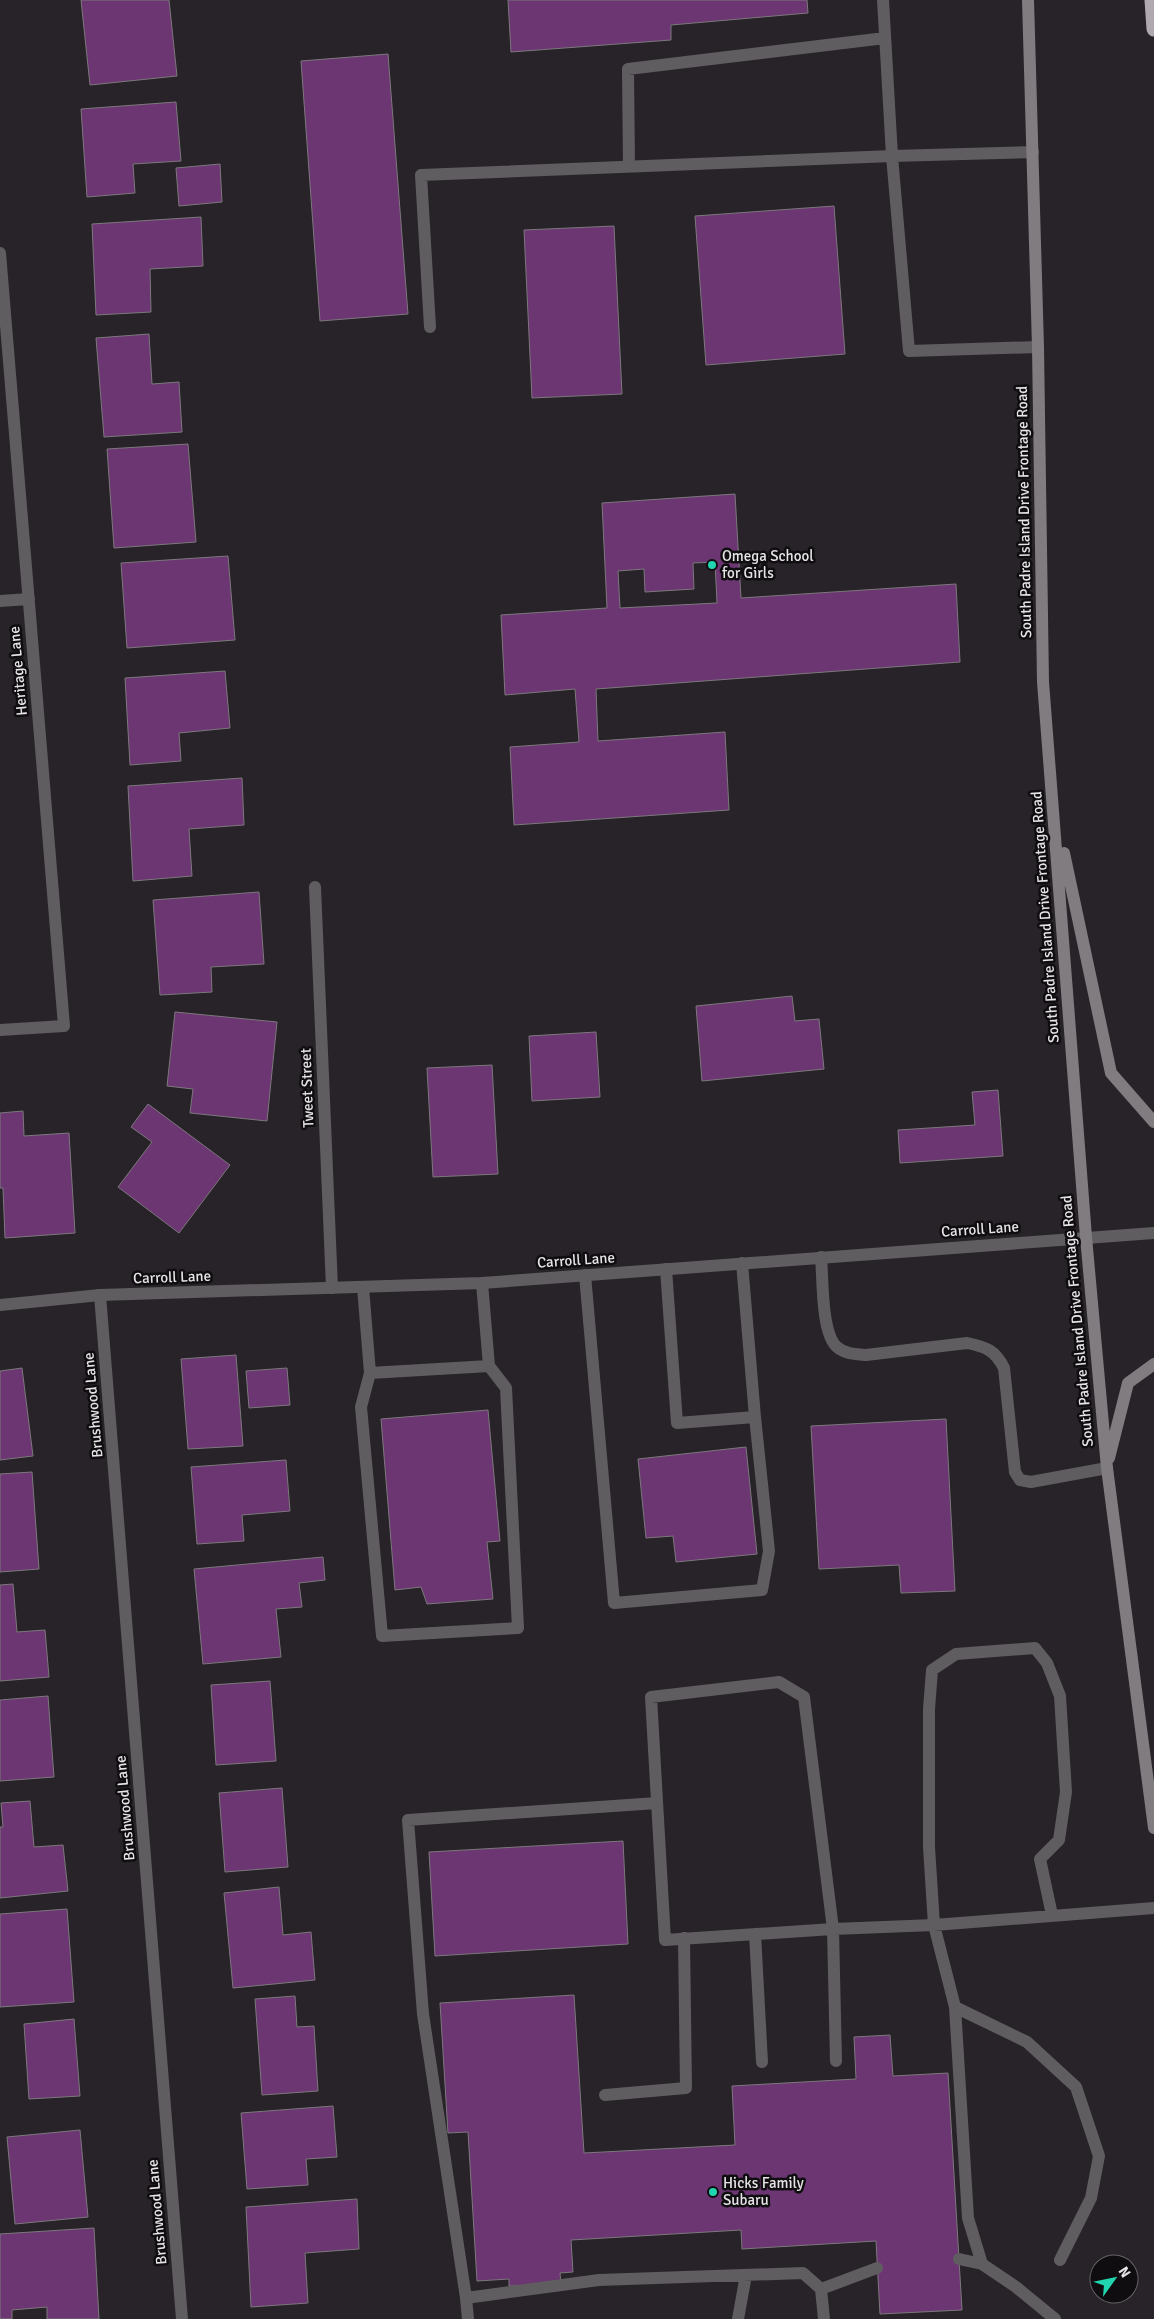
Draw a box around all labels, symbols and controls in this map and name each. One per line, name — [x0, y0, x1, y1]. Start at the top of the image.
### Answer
street label: South Padre Island Drive Frontage Road — [1013, 386, 1035, 638]
place label: Omega School for Girls — [722, 547, 814, 582]
marker: Omega School for Girls — [706, 559, 718, 571]
street label: Heritage Lane — [5, 625, 31, 717]
street label: South Padre Island Drive Frontage Road — [1027, 790, 1063, 1044]
street label: Tweet Street — [297, 1048, 317, 1128]
street label: South Padre Island Drive Frontage Road — [1057, 1194, 1097, 1447]
street label: Carroll Lane — [940, 1217, 1020, 1241]
street label: Carroll Lane — [536, 1248, 616, 1272]
street label: Carroll Lane — [133, 1267, 211, 1287]
street label: Brushwood Lane — [79, 1352, 107, 1458]
street label: Brushwood Lane — [111, 1755, 139, 1861]
street label: Brushwood Lane — [143, 2159, 171, 2265]
place label: Hicks Family Subaru — [723, 2174, 804, 2209]
marker: Hicks Family Subaru — [707, 2186, 719, 2198]
north arrow — [1089, 2254, 1139, 2304]
text: N — [1115, 2263, 1134, 2281]

